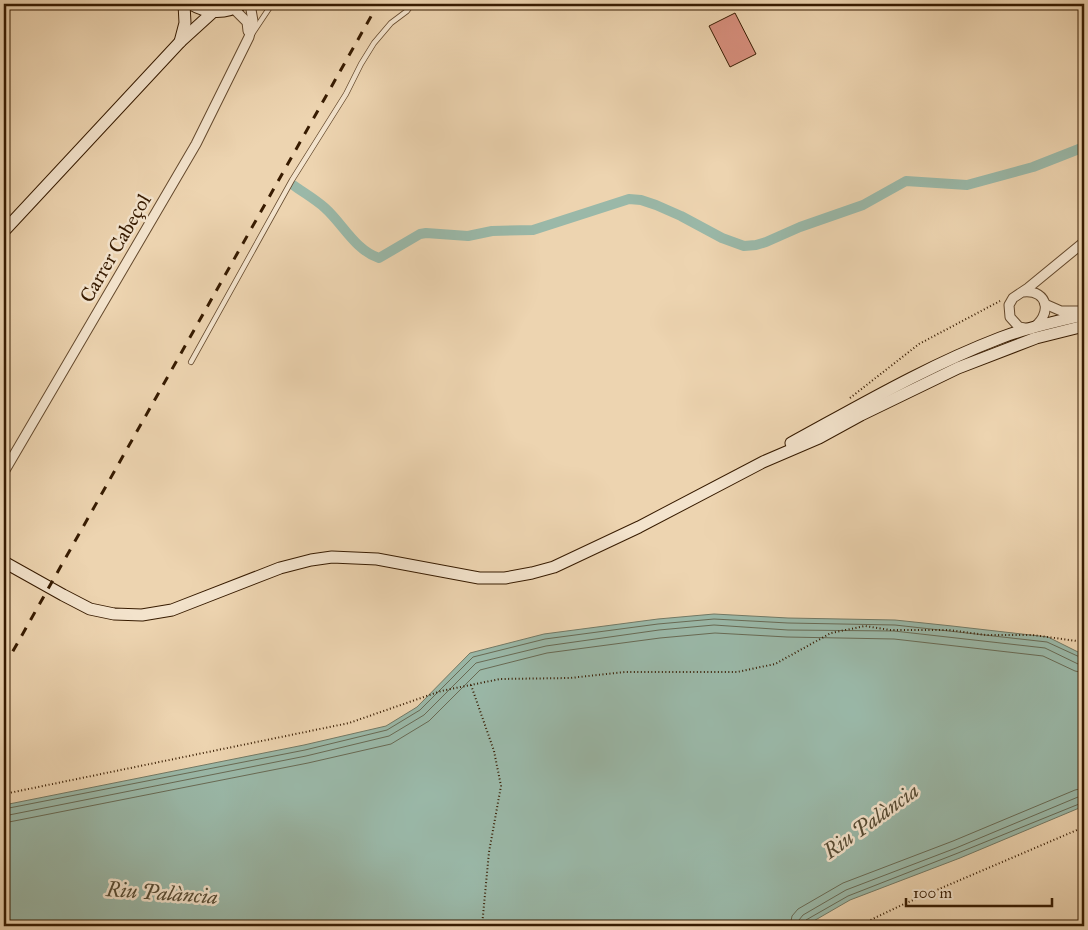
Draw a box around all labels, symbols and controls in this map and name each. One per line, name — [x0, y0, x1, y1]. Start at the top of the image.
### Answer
street label: Carrer Cabeçol — [74, 189, 156, 306]
water label: Riu Palància — [817, 778, 924, 865]
scale bar — [906, 875, 1052, 907]
water label: Riu Palància — [104, 876, 219, 910]
text: 100 m — [913, 884, 953, 902]

